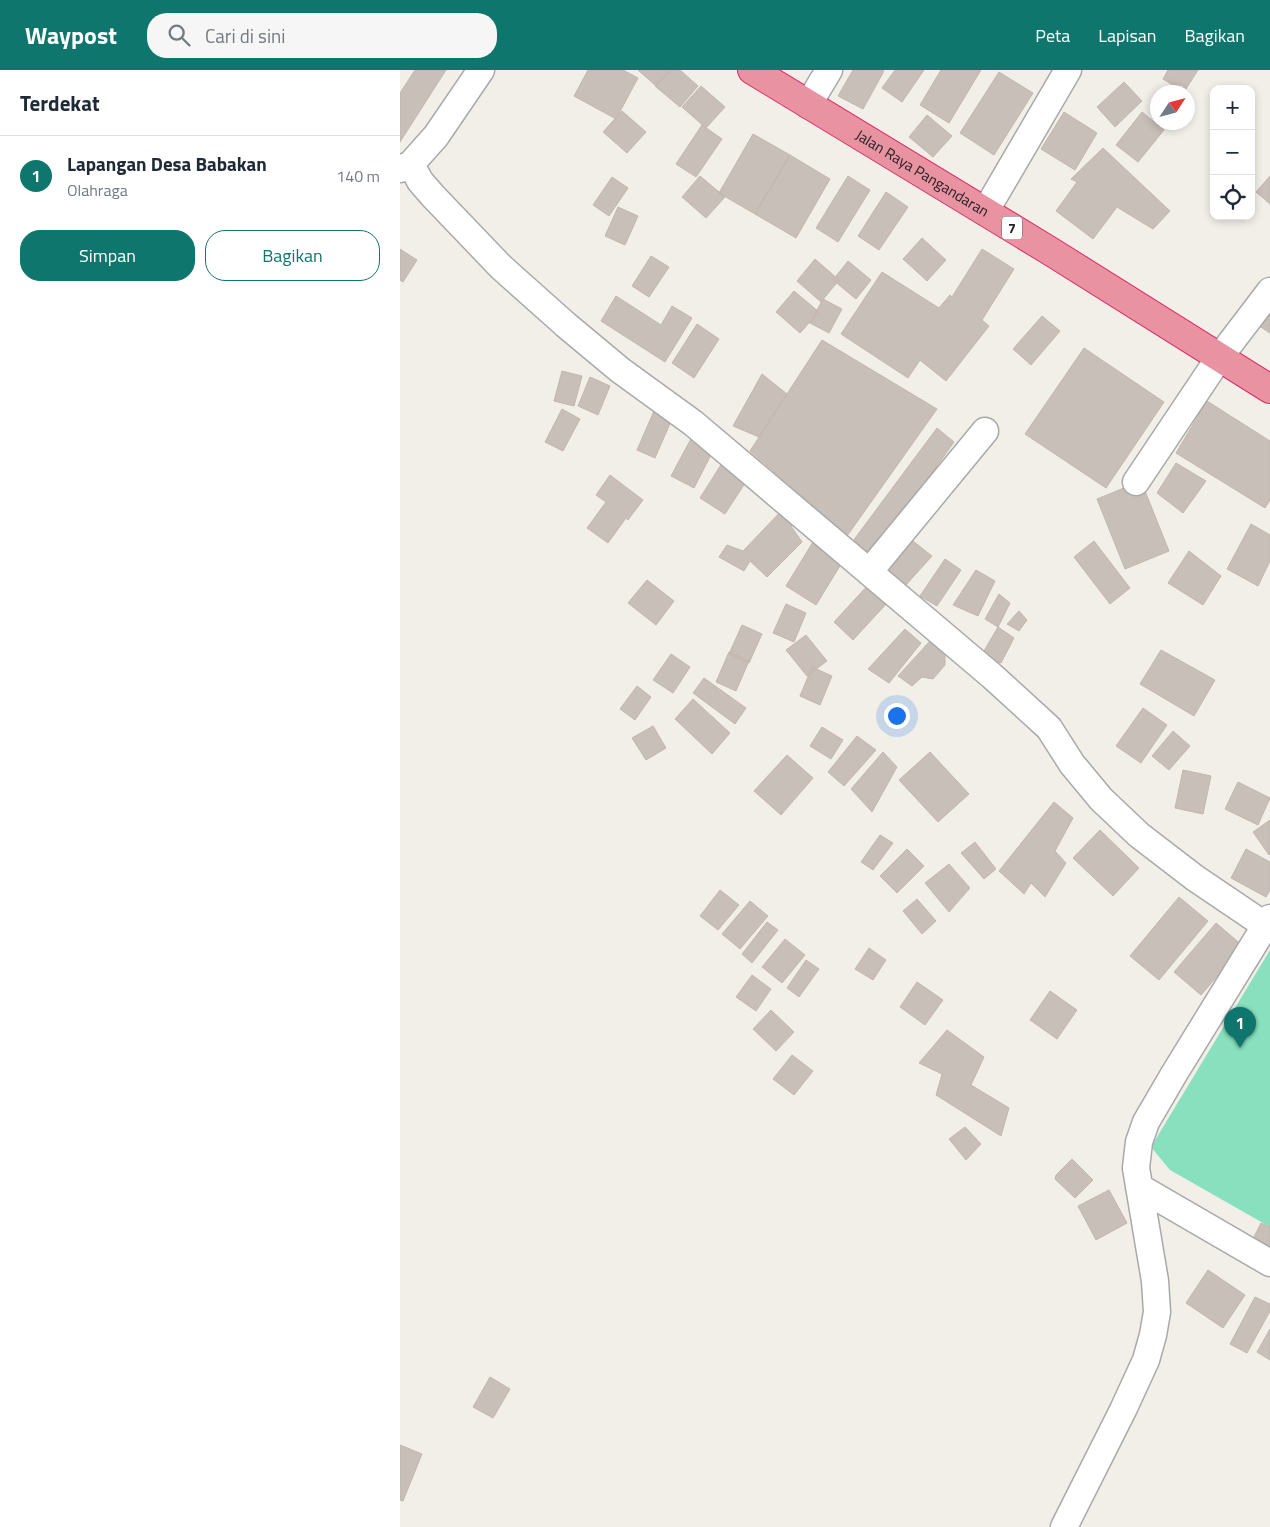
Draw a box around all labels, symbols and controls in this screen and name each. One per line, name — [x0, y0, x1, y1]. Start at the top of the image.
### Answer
search box — [147, 13, 497, 58]
text: Waypost — [25, 17, 117, 53]
icon: search — [165, 21, 193, 49]
text: Cari di sini — [205, 21, 285, 50]
text: Peta — [1035, 22, 1070, 49]
text: Lapisan — [1098, 22, 1156, 49]
text: Bagikan — [1184, 22, 1245, 49]
north arrow — [1150, 85, 1195, 130]
map controls — [1210, 85, 1255, 220]
button: + — [1210, 85, 1255, 130]
text: Terdekat — [20, 87, 100, 119]
street label: Jalan Raya Pangandaran — [851, 123, 994, 222]
button: − — [1210, 130, 1255, 175]
text: Lapangan Desa Babakan — [67, 149, 267, 178]
text: 1 — [32, 164, 40, 188]
text: 140 m — [336, 164, 380, 188]
button: locate — [1210, 175, 1255, 220]
text: Olahraga — [67, 178, 128, 202]
road number: 7 — [1002, 216, 1022, 240]
button: Simpan — [20, 230, 195, 281]
button: Bagikan — [205, 230, 380, 281]
your location — [884, 703, 910, 729]
pin: 1 — [1224, 1007, 1256, 1048]

